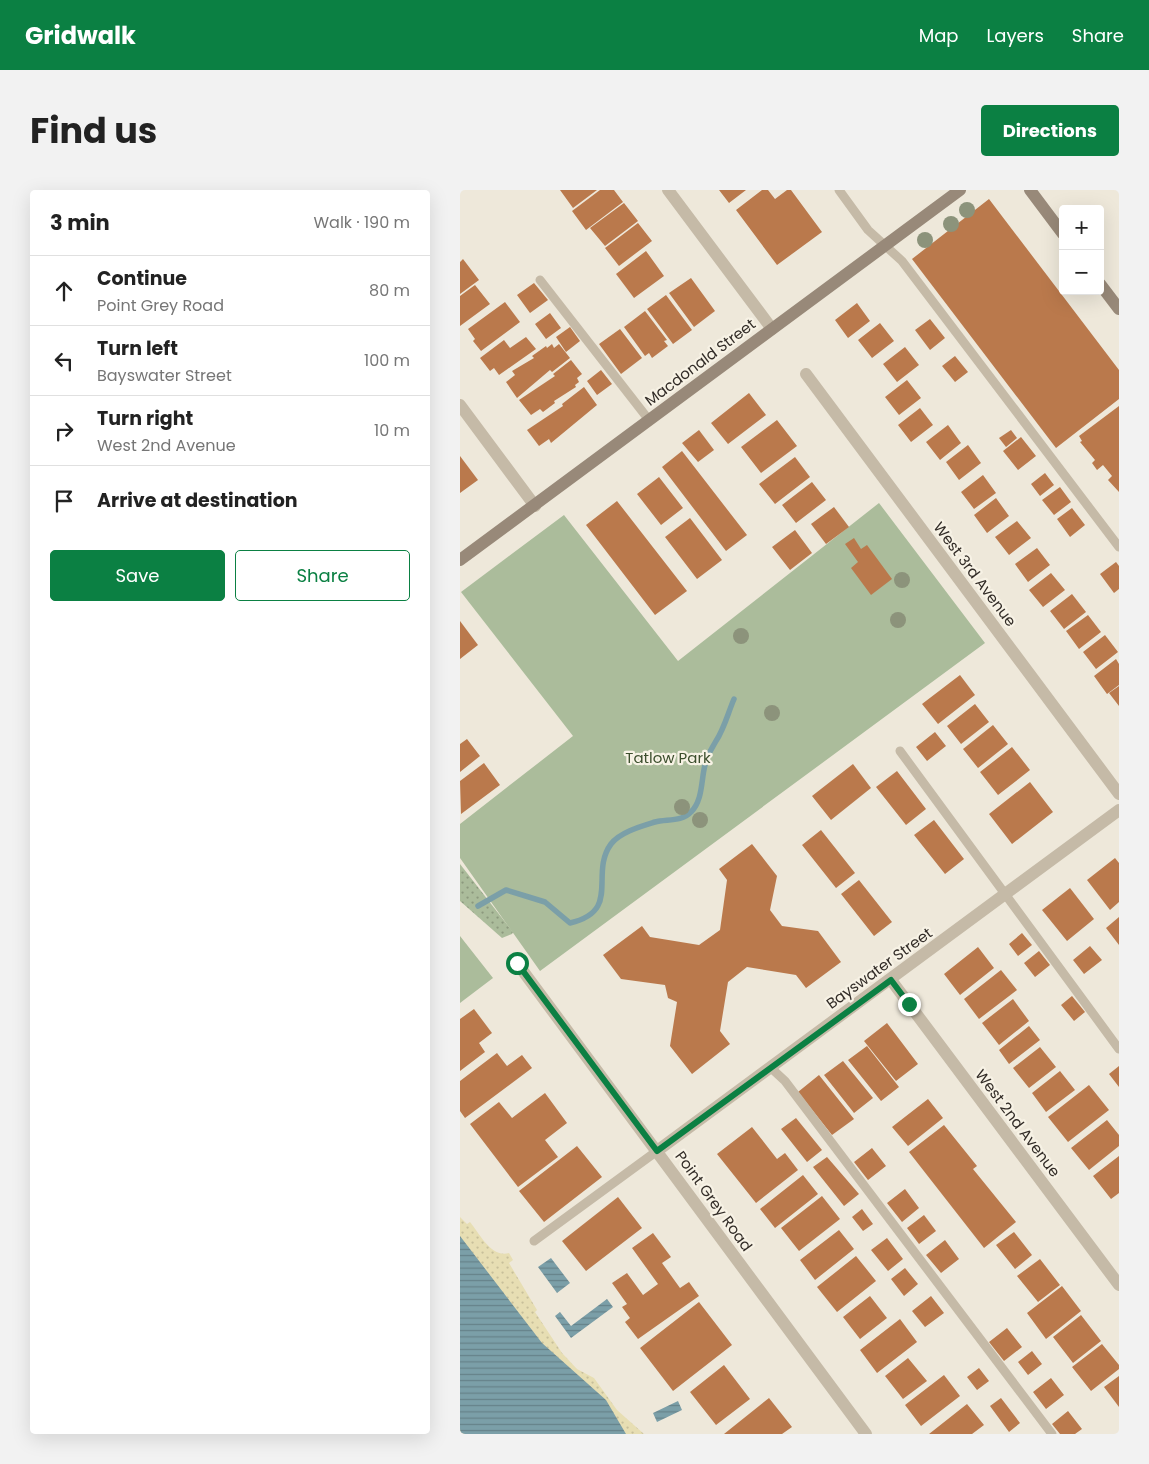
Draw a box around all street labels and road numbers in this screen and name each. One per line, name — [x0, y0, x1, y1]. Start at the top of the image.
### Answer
street label: Macdonald Street — [640, 313, 760, 411]
street label: West 3rd Avenue — [929, 517, 1021, 631]
street label: Bayswater Street — [822, 922, 936, 1014]
street label: West 2nd Avenue — [971, 1065, 1065, 1181]
street label: Point Grey Road — [671, 1147, 757, 1255]

